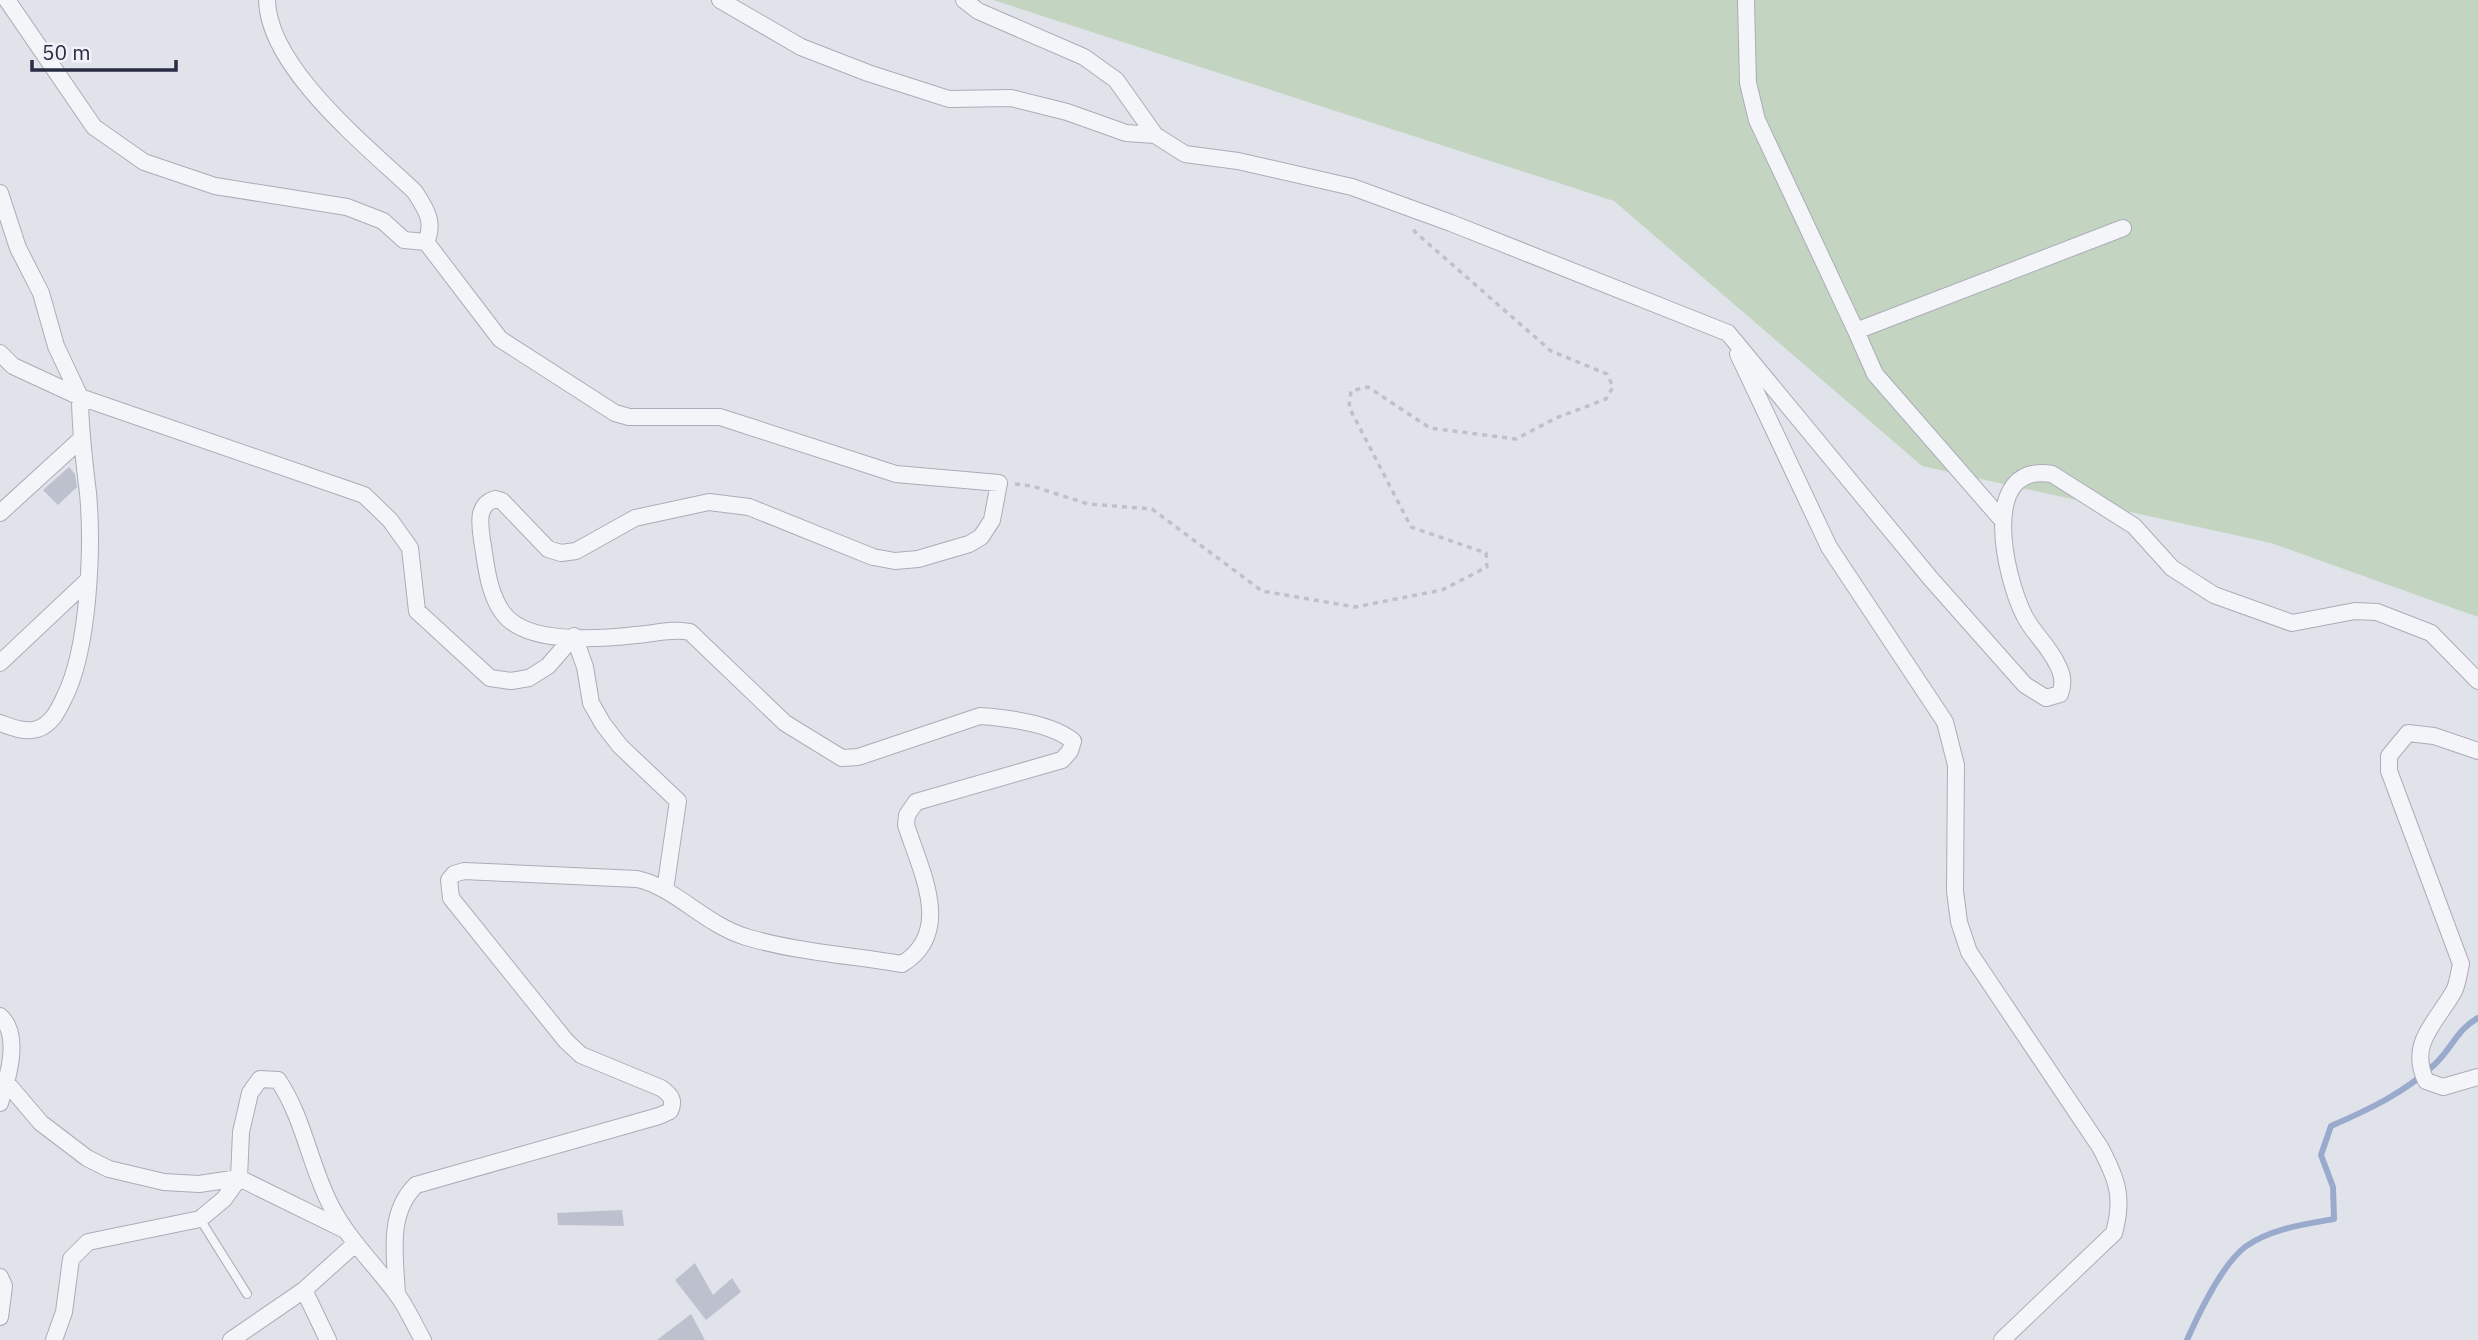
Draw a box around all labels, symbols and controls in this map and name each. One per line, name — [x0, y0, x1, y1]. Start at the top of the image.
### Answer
scale bar — [32, 28, 175, 72]
text: 50 m — [42, 38, 91, 66]

